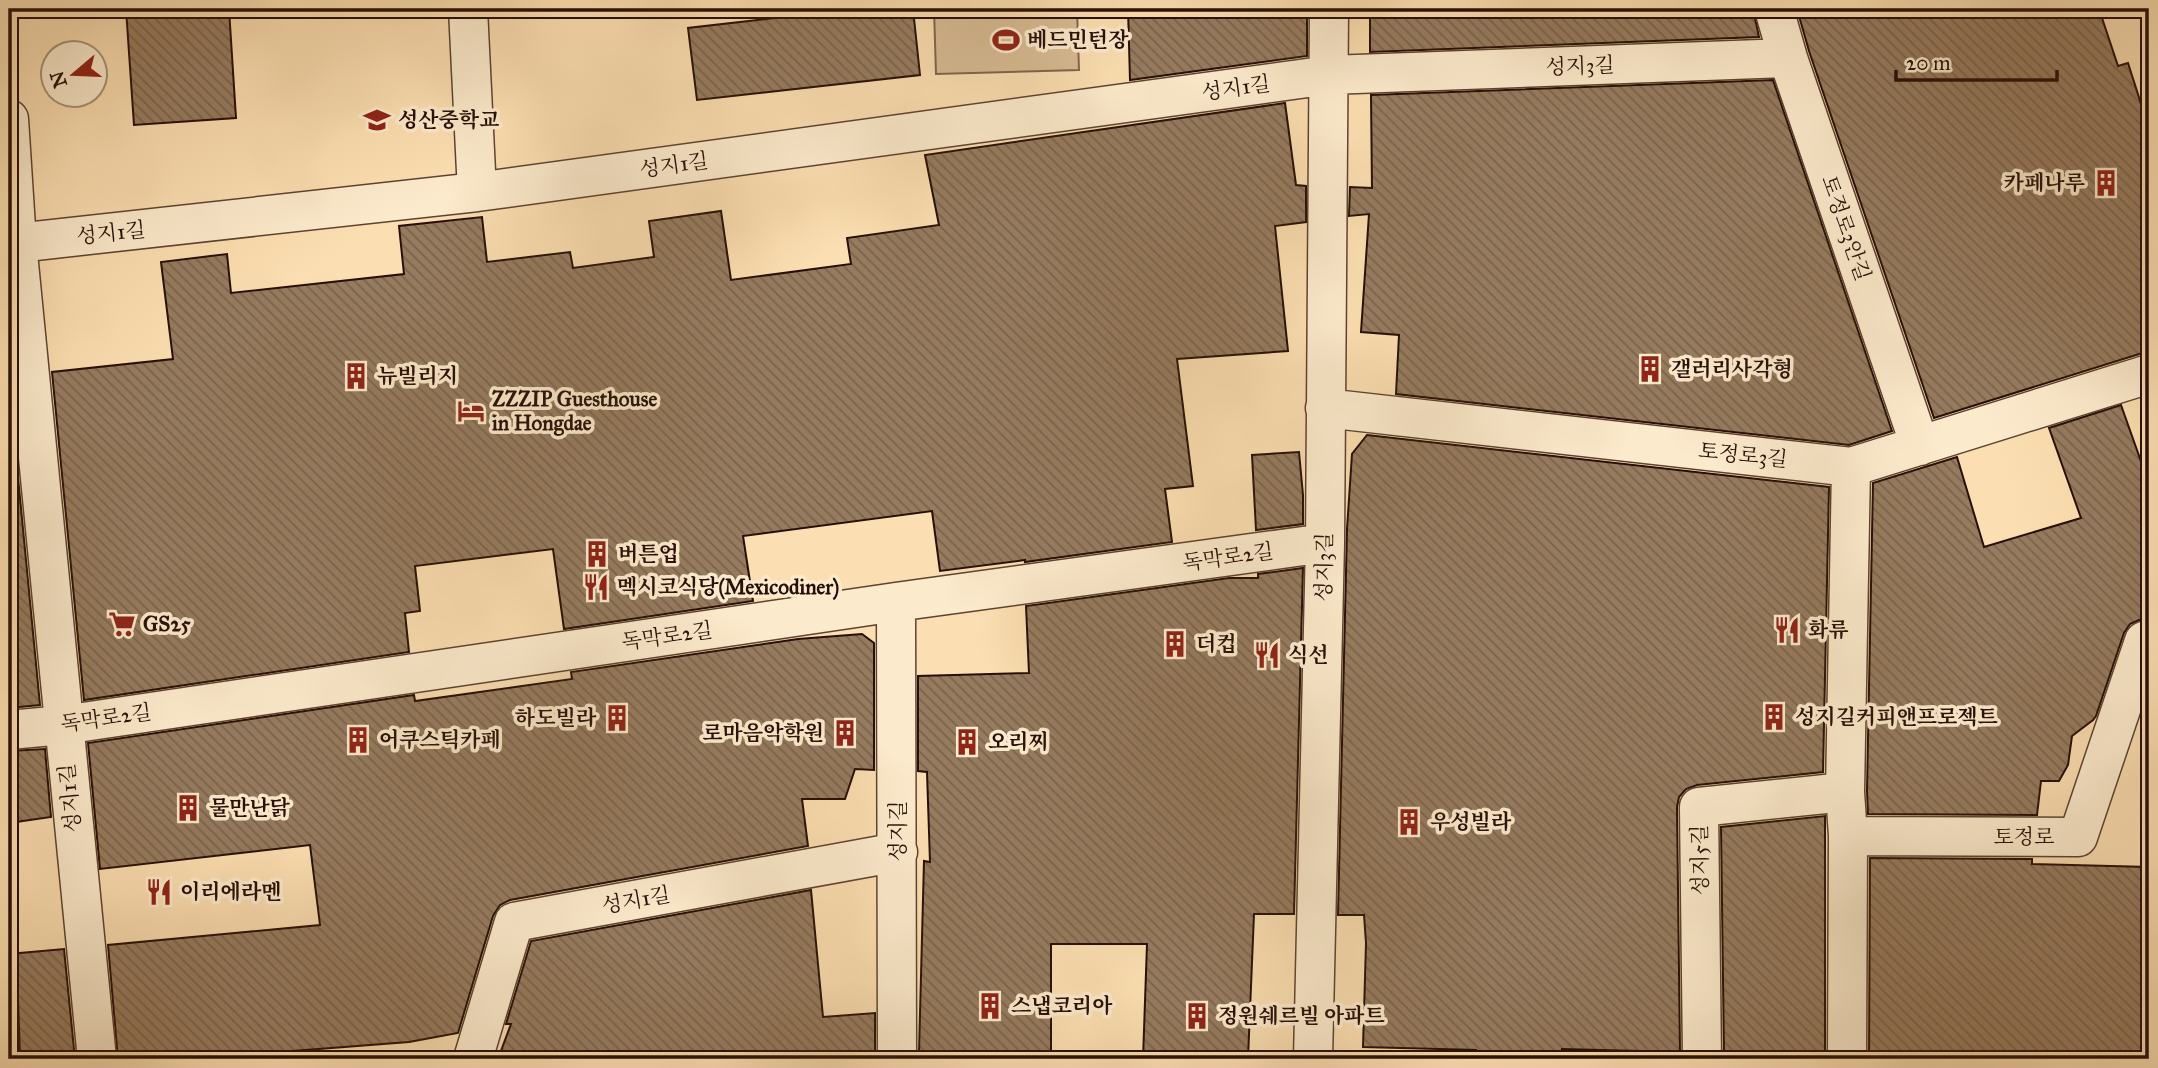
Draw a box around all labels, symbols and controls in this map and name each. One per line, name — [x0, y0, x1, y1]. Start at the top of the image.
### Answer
sports icon: 베드민턴장 — [991, 25, 1021, 55]
place label: 베드민턴장 — [1027, 27, 1129, 53]
north arrow — [38, 38, 108, 108]
scale bar — [1896, 38, 2056, 82]
text: 20 m — [1906, 50, 1951, 76]
street label: 성지3길 — [1545, 52, 1615, 80]
text: N — [45, 68, 72, 91]
street label: 성지1길 — [1200, 70, 1272, 106]
school or university icon: 성산중학교 — [362, 105, 392, 135]
place label: 성산중학교 — [398, 107, 499, 133]
street label: 성지1길 — [638, 147, 710, 183]
building icon: 카페나루 — [2091, 168, 2121, 198]
place label: 카페나루 — [2004, 170, 2085, 196]
street label: 토정로3안길 — [1816, 172, 1876, 284]
street label: 성지1길 — [75, 216, 147, 250]
building icon: 갤러리사각형 — [1635, 354, 1665, 384]
place label: 갤러리사각형 — [1671, 356, 1793, 382]
building icon: 뉴빌리지 — [341, 361, 371, 391]
place label: 뉴빌리지 — [377, 363, 458, 389]
place label: ZZZIP Guesthouse in Hongdae — [492, 386, 657, 436]
hotel icon: ZZZIP Guesthouse in Hongdae — [456, 396, 486, 426]
street label: 토정로3길 — [1697, 437, 1789, 473]
street label: 성지3길 — [1310, 532, 1338, 602]
street label: 독막로2길 — [1181, 538, 1275, 576]
building icon: 버튼업 — [582, 539, 612, 569]
place label: 버튼업 — [618, 541, 679, 567]
restaurant icon: 멕시코식당(Mexicodiner) — [581, 572, 611, 602]
place label: 멕시코식당(Mexicodiner) — [617, 574, 839, 600]
supermarket icon: GS25 — [107, 609, 137, 639]
place label: GS25 — [143, 611, 191, 637]
restaurant icon: 화류 — [1772, 615, 1802, 645]
street label: 독막로2길 — [620, 617, 714, 655]
place label: 화류 — [1808, 617, 1849, 643]
building icon: 더컵 — [1160, 629, 1190, 659]
place label: 더컵 — [1196, 631, 1237, 657]
restaurant icon: 식선 — [1252, 640, 1282, 670]
place label: 식선 — [1288, 642, 1329, 668]
street label: 독막로2길 — [59, 699, 153, 737]
building icon: 성지길커피앤프로젝트 — [1759, 702, 1789, 732]
building icon: 하도빌라 — [602, 703, 632, 733]
place label: 성지길커피앤프로젝트 — [1795, 704, 1998, 730]
place label: 하도빌라 — [515, 705, 597, 731]
building icon: 로마음악학원 — [830, 718, 860, 748]
place label: 로마음악학원 — [702, 720, 824, 746]
building icon: 어쿠스틱카페 — [343, 725, 373, 755]
place label: 어쿠스틱카페 — [379, 727, 501, 753]
building icon: 오리찌 — [952, 727, 982, 757]
place label: 오리찌 — [988, 729, 1049, 755]
street label: 성지1길 — [53, 762, 87, 834]
building icon: 물만난닭 — [173, 793, 203, 823]
place label: 물만난닭 — [209, 795, 291, 821]
street label: 성지길 — [885, 801, 911, 861]
building icon: 우성빌라 — [1394, 807, 1424, 837]
place label: 우성빌라 — [1430, 809, 1512, 835]
street label: 성지5길 — [1686, 824, 1714, 896]
street label: 토정로 — [1994, 824, 2054, 850]
restaurant icon: 이리에라멘 — [144, 877, 174, 907]
place label: 이리에라멘 — [180, 879, 281, 905]
street label: 성지1길 — [600, 881, 672, 919]
building icon: 스냅코리아 — [975, 991, 1005, 1021]
place label: 스냅코리아 — [1011, 993, 1113, 1019]
building icon: 정원쉐르빌 아파트 — [1182, 1001, 1212, 1031]
place label: 정원쉐르빌 아파트 — [1218, 1003, 1385, 1029]

